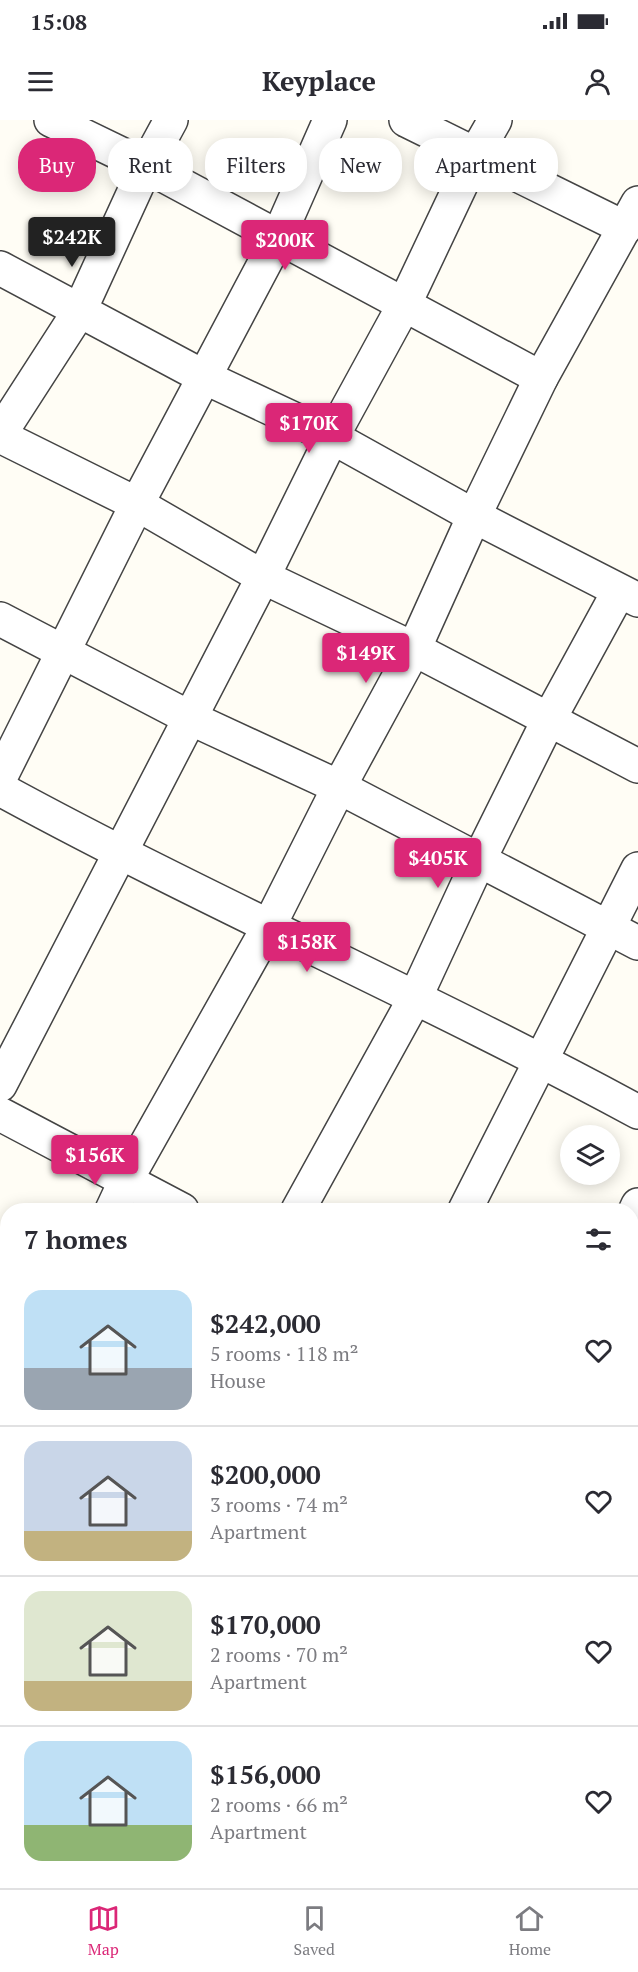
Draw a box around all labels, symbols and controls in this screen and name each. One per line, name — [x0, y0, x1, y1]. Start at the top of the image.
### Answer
text: 15:08 — [30, 7, 87, 36]
text: Keyplace — [262, 63, 376, 99]
icon: menu — [24, 65, 57, 98]
icon: person — [581, 65, 614, 98]
chip: Buy — [18, 138, 96, 192]
chip: Rent — [108, 138, 193, 192]
chip: Filters — [205, 138, 307, 192]
chip: New — [319, 138, 402, 192]
chip: Apartment — [414, 138, 558, 192]
pin: $242K — [30, 217, 114, 268]
pin: $200K — [243, 220, 327, 271]
text: $242K — [42, 223, 102, 250]
text: $200K — [255, 226, 315, 253]
pin: $170K — [267, 403, 351, 454]
text: $170K — [279, 409, 339, 436]
pin: $149K — [324, 633, 408, 684]
text: $149K — [336, 639, 396, 666]
pin: $405K — [396, 838, 480, 889]
text: $405K — [408, 844, 468, 871]
pin: $158K — [265, 922, 349, 973]
text: $158K — [277, 928, 337, 955]
map controls — [560, 1125, 620, 1185]
button: layers — [560, 1125, 620, 1185]
pin: $156K — [53, 1135, 137, 1186]
text: $156K — [65, 1141, 125, 1168]
text: 7 homes — [24, 1222, 128, 1256]
icon: filters — [582, 1223, 615, 1256]
text: $242,000 — [210, 1306, 321, 1340]
icon: home — [72, 1314, 144, 1386]
icon: heart — [582, 1334, 615, 1367]
text: 5 rooms · 118 m² — [210, 1340, 358, 1367]
text: House — [210, 1367, 266, 1394]
text: $200,000 — [210, 1457, 321, 1491]
icon: home — [72, 1465, 144, 1537]
icon: heart — [582, 1485, 615, 1518]
text: 3 rooms · 74 m² — [210, 1491, 348, 1518]
text: Apartment — [210, 1518, 307, 1545]
text: $170,000 — [210, 1607, 321, 1641]
icon: home — [72, 1615, 144, 1687]
icon: heart — [582, 1635, 615, 1668]
text: 2 rooms · 70 m² — [210, 1641, 348, 1668]
text: Apartment — [210, 1668, 307, 1695]
text: $156,000 — [210, 1757, 321, 1791]
icon: home — [72, 1765, 144, 1837]
icon: heart — [582, 1785, 615, 1818]
text: 2 rooms · 66 m² — [210, 1791, 348, 1818]
text: Apartment — [210, 1818, 307, 1845]
tab: Map — [87, 1902, 120, 1960]
tab: Saved — [294, 1902, 335, 1960]
tab: Home — [509, 1902, 551, 1960]

